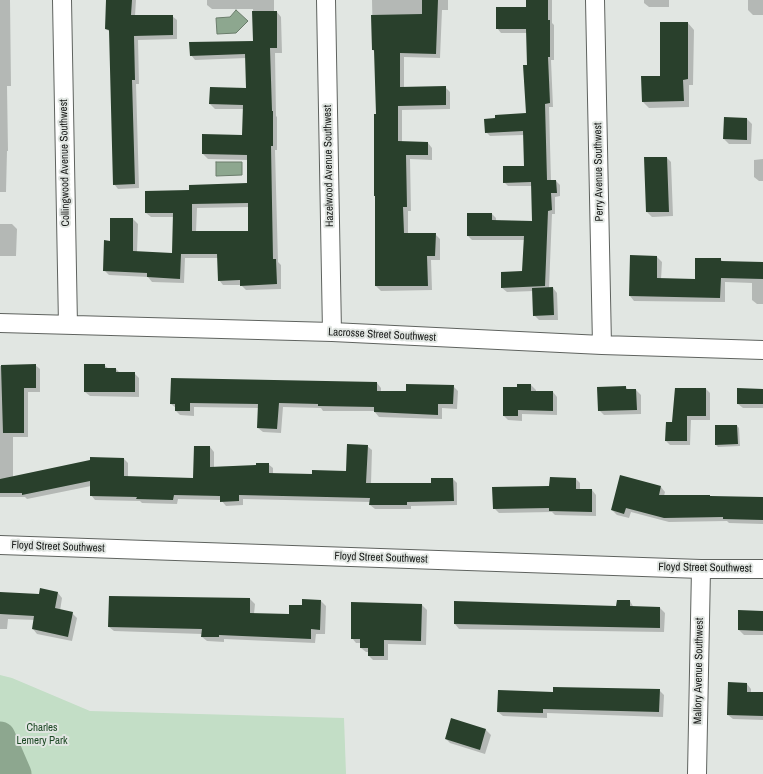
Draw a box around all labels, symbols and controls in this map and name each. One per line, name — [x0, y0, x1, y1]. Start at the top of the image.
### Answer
street label: Collingwood Avenue Southwest — [57, 99, 73, 227]
street label: Hazelwood Avenue Southwest — [321, 105, 337, 227]
street label: Perry Avenue Southwest — [592, 122, 606, 222]
street label: Lacrosse Street Southwest — [328, 326, 436, 344]
street label: Floyd Street Southwest — [11, 539, 105, 555]
street label: Floyd Street Southwest — [334, 550, 428, 566]
street label: Floyd Street Southwest — [658, 561, 752, 575]
street label: Mallory Avenue Southwest — [691, 618, 707, 724]
park label: Charles Lemery Park — [16, 721, 68, 747]

